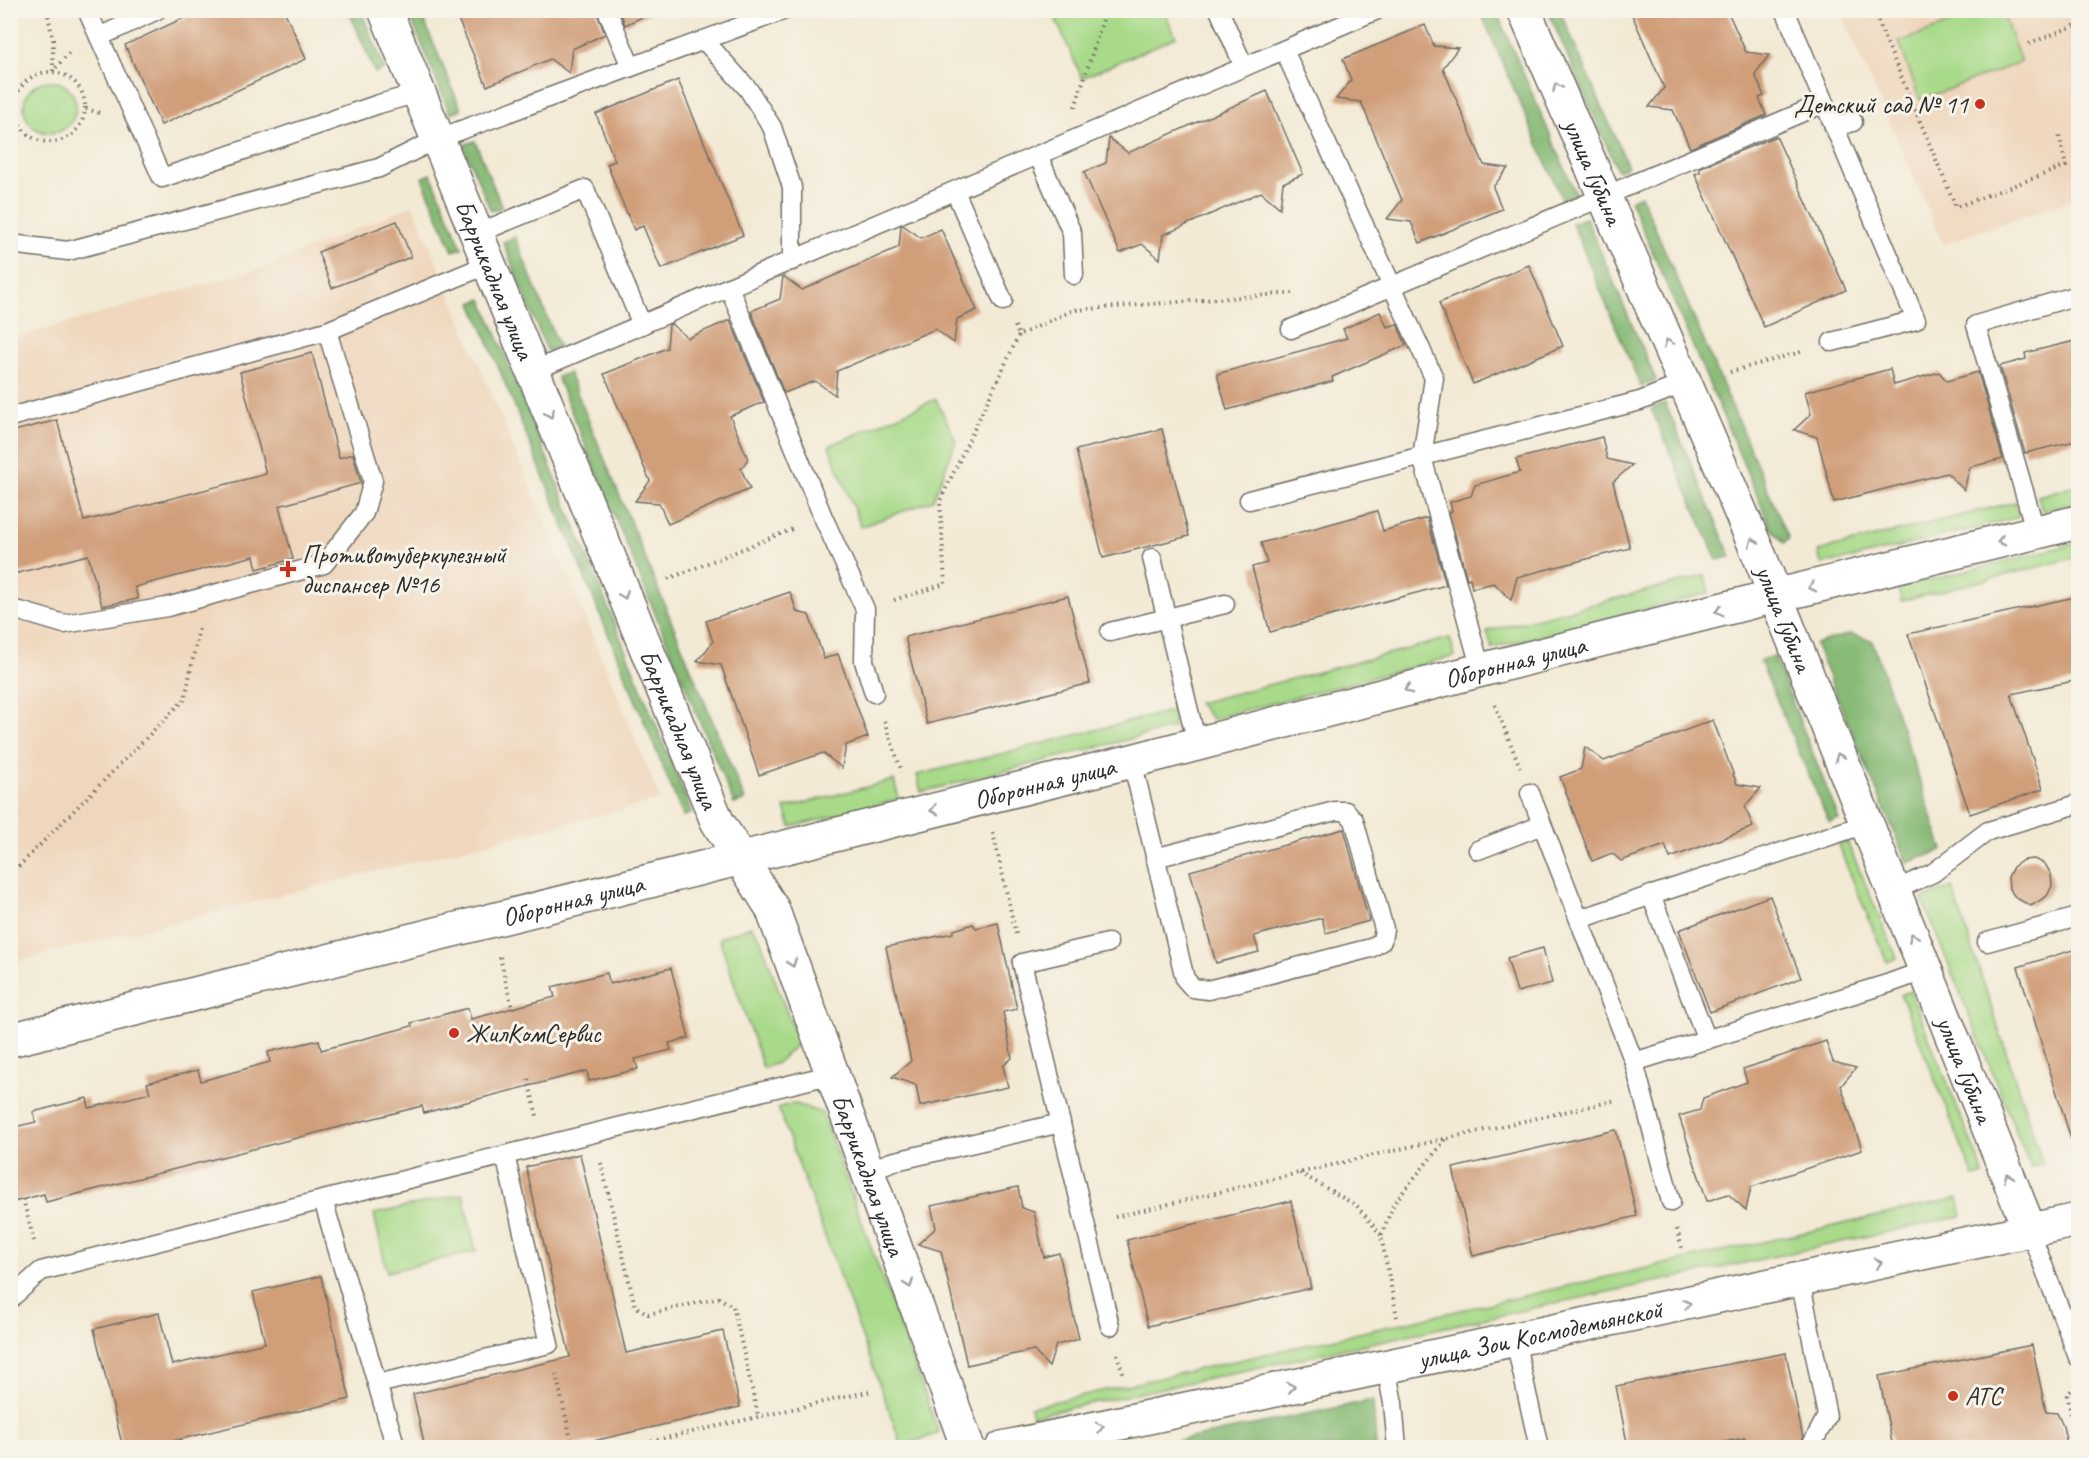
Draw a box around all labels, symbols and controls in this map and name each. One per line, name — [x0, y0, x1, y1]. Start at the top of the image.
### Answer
one-way arrow — [1552, 83, 1564, 94]
place label: Детский сад № 11 — [1794, 88, 1969, 121]
marker: Детский сад № 11 — [1973, 97, 1987, 111]
street label: улица Губина — [1555, 112, 1631, 232]
street label: Баррикадная улица — [447, 195, 543, 366]
one-way arrow — [1663, 339, 1675, 350]
one-way arrow — [543, 408, 555, 419]
one-way arrow — [1996, 534, 2006, 547]
one-way arrow — [1749, 537, 1761, 548]
place label: Противотуберкулезный диспансер №16 — [302, 538, 508, 601]
street label: улица Губина — [1747, 559, 1821, 679]
marker: Противотуберкулезный диспансер №16 — [279, 560, 297, 578]
one-way arrow — [1807, 580, 1817, 593]
one-way arrow — [617, 588, 629, 599]
one-way arrow — [1714, 603, 1724, 616]
street label: Оборонная улица — [1441, 628, 1591, 696]
street label: Баррикадная улица — [632, 645, 727, 815]
one-way arrow — [1403, 682, 1413, 694]
street label: Оборонная улица — [970, 749, 1120, 817]
one-way arrow — [1834, 752, 1846, 763]
one-way arrow — [929, 802, 939, 815]
street label: Оборонная улица — [499, 867, 649, 934]
one-way arrow — [1908, 933, 1920, 944]
one-way arrow — [785, 957, 798, 968]
street label: улица Губина — [1928, 1010, 2002, 1130]
place label: ЖилКомСервис — [466, 1017, 601, 1050]
marker: ЖилКомСервис — [447, 1026, 461, 1040]
street label: Баррикадная улица — [824, 1090, 913, 1262]
one-way arrow — [2003, 1172, 2016, 1183]
one-way arrow — [1872, 1257, 1882, 1270]
one-way arrow — [902, 1278, 914, 1289]
street label: улица Зои Космодемьянской — [1413, 1292, 1667, 1377]
one-way arrow — [1682, 1298, 1692, 1311]
place label: АТС — [1965, 1380, 2005, 1413]
one-way arrow — [1286, 1382, 1296, 1395]
marker: АТС — [1946, 1389, 1960, 1403]
one-way arrow — [1095, 1421, 1105, 1434]

